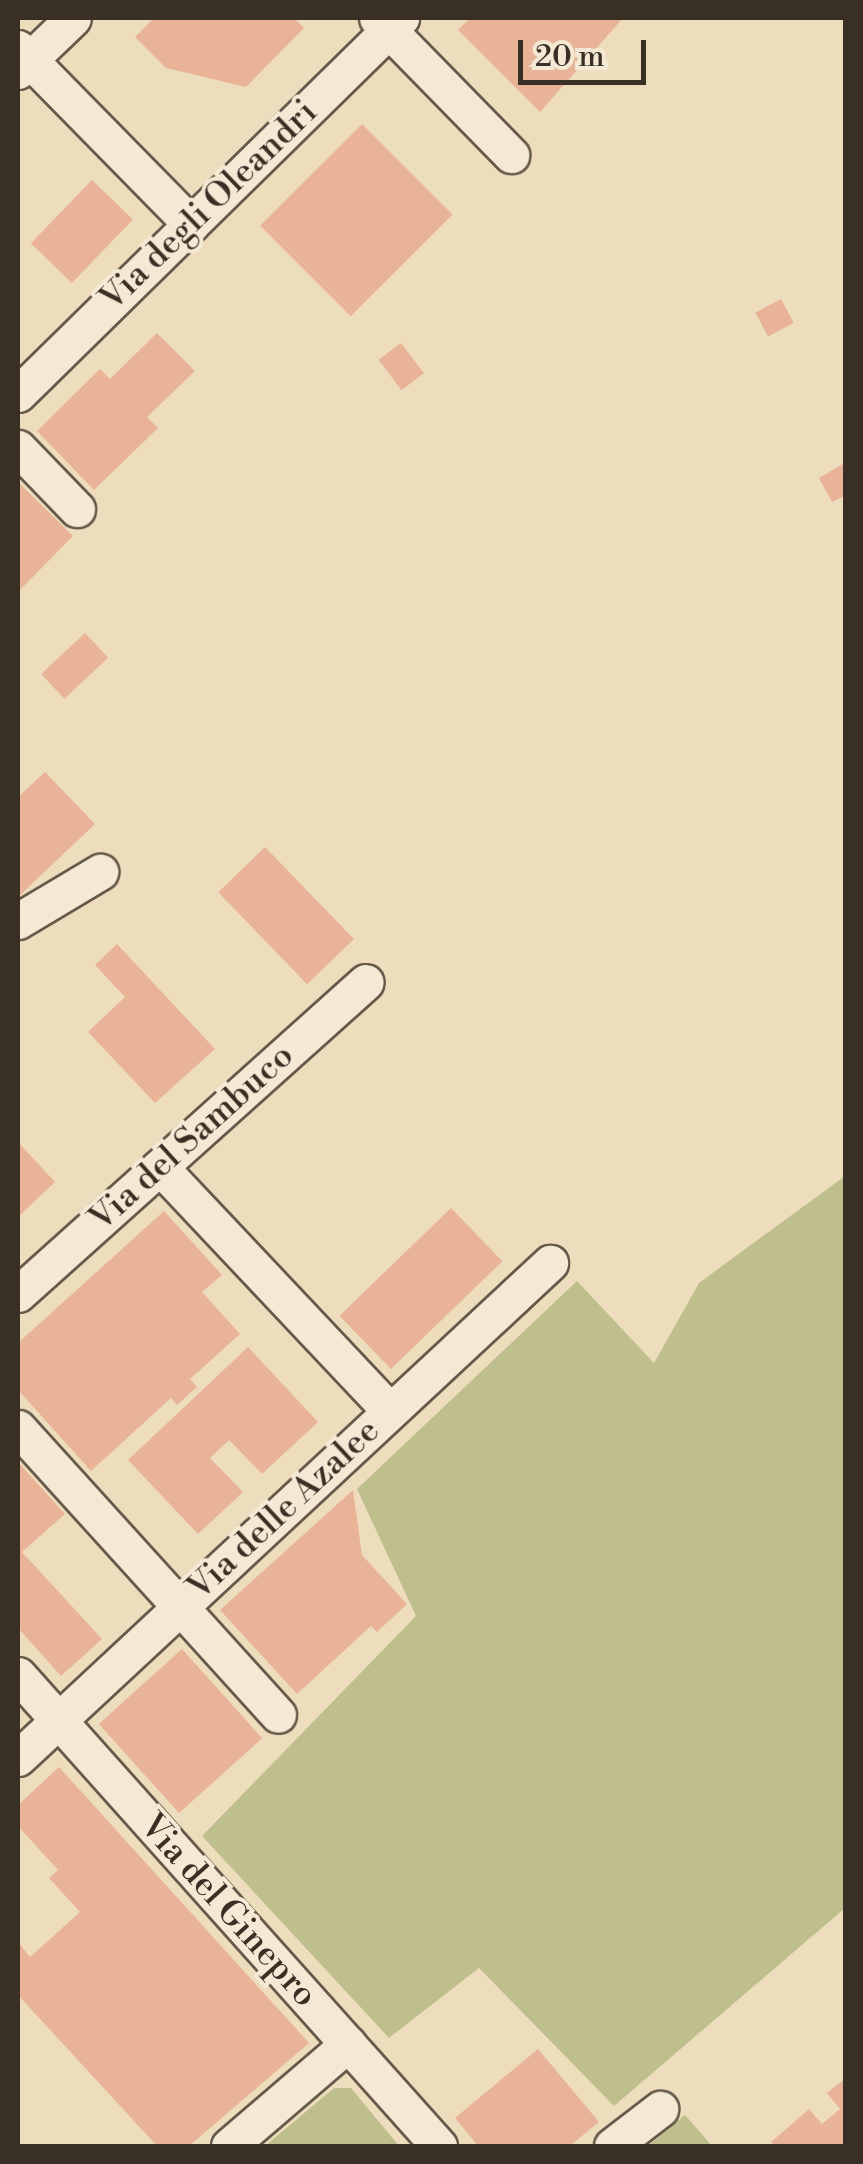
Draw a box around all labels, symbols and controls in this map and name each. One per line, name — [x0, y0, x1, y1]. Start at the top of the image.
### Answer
scale bar — [523, 20, 650, 82]
text: 20 m — [535, 38, 604, 76]
street label: Via degli Oleandri — [92, 92, 326, 320]
street label: Via del Sambuco — [81, 1035, 303, 1241]
street label: Via delle Azalee — [179, 1410, 389, 1610]
street label: Via del Ginepro — [130, 1806, 326, 2016]

